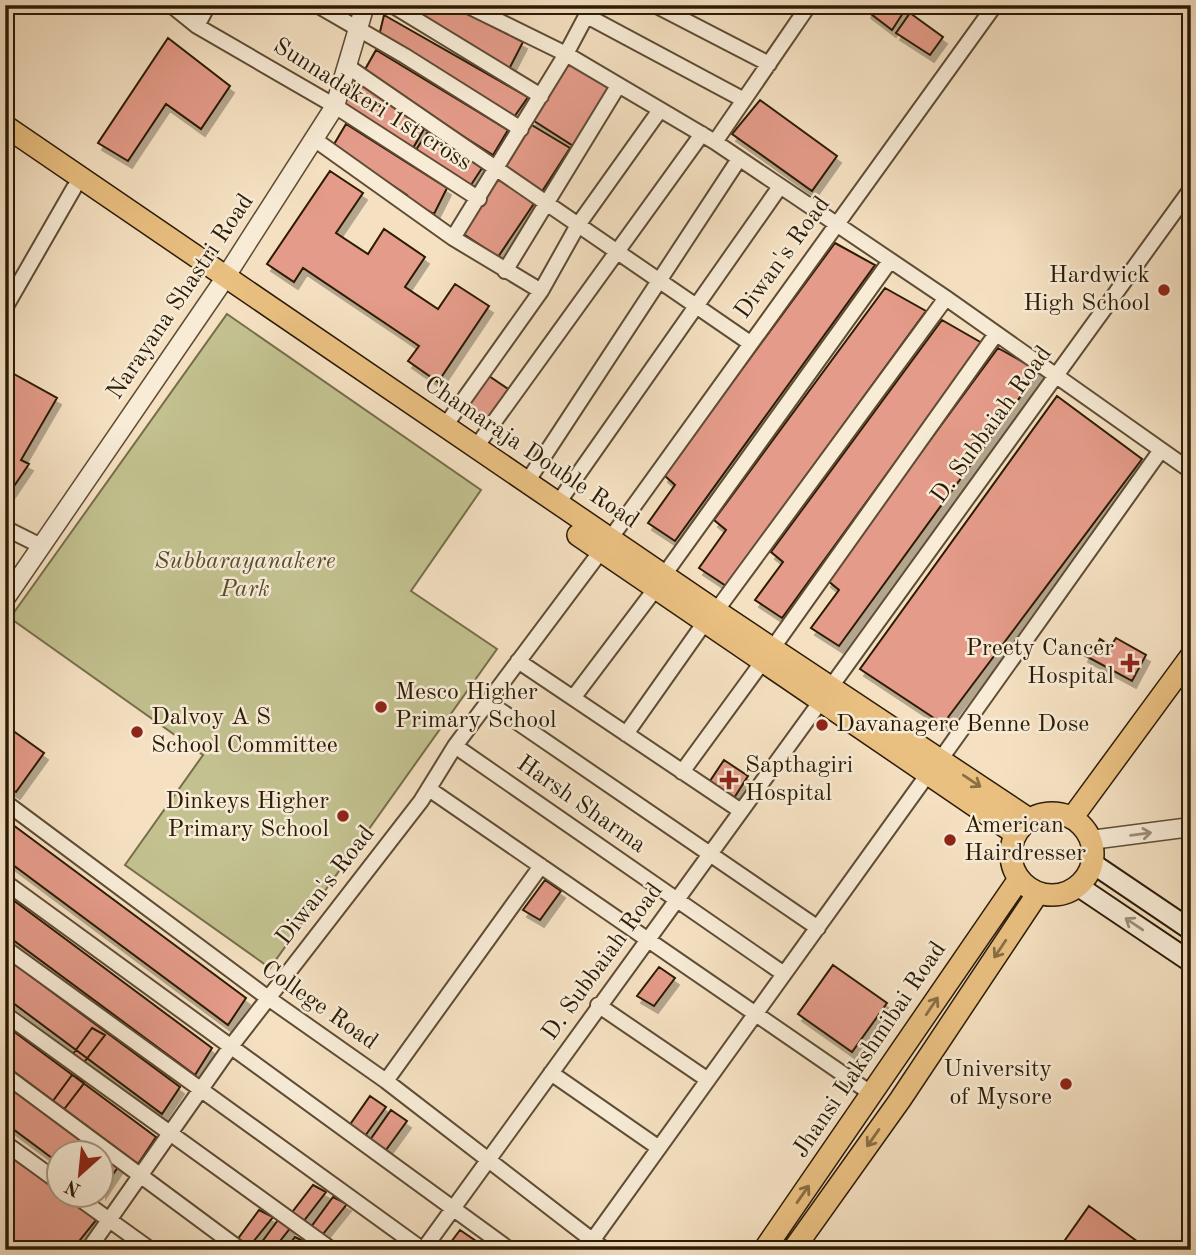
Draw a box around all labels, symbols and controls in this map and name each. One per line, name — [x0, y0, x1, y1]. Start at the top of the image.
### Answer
street label: Sunnadakeri 1st cross — [269, 34, 475, 176]
street label: Narayana Shastri Road — [103, 190, 259, 404]
street label: Diwan's Road — [731, 193, 835, 323]
place label: Hardwick High School — [1023, 264, 1150, 316]
marker: Hardwick High School — [1156, 282, 1172, 298]
street label: D. Subbaiah Road — [927, 342, 1057, 508]
street label: Chamaraja Double Road — [419, 372, 643, 534]
park label: Subbarayanakere Park — [154, 550, 336, 602]
place label: Preety Cancer Hospital — [966, 637, 1114, 689]
marker: Preety Cancer Hospital — [1120, 653, 1140, 673]
place label: Mesco Higher Primary School — [395, 681, 557, 733]
marker: Mesco Higher Primary School — [373, 699, 389, 715]
place label: Dalvoy A S School Committee — [151, 706, 338, 758]
place label: Davanagere Benne Dose — [836, 713, 1089, 737]
marker: Davanagere Benne Dose — [814, 717, 830, 733]
marker: Dalvoy A S School Committee — [129, 724, 145, 740]
street label: Harsh Sharma — [512, 752, 650, 858]
place label: Sapthagiri Hospital — [745, 754, 853, 806]
marker: Sapthagiri Hospital — [719, 770, 739, 790]
one-way arrow — [962, 774, 981, 789]
place label: Dinkeys Higher Primary School — [165, 790, 329, 842]
marker: Dinkeys Higher Primary School — [335, 808, 351, 824]
place label: American Hairdresser — [964, 814, 1086, 866]
street label: Diwan's Road — [272, 822, 380, 950]
one-way arrow — [1129, 827, 1152, 840]
marker: American Hairdresser — [942, 832, 958, 848]
street label: D. Subbaiah Road — [538, 879, 668, 1045]
one-way arrow — [1125, 917, 1144, 931]
street label: Jhansi Lakshmibai Road — [789, 938, 951, 1162]
one-way arrow — [993, 939, 1007, 959]
street label: College Road — [256, 957, 382, 1055]
one-way arrow — [925, 997, 939, 1016]
place label: University of Mysore — [943, 1058, 1052, 1110]
marker: University of Mysore — [1058, 1076, 1074, 1092]
one-way arrow — [866, 1128, 880, 1147]
north arrow — [46, 1140, 116, 1210]
text: N — [62, 1175, 84, 1199]
one-way arrow — [796, 1185, 810, 1204]

